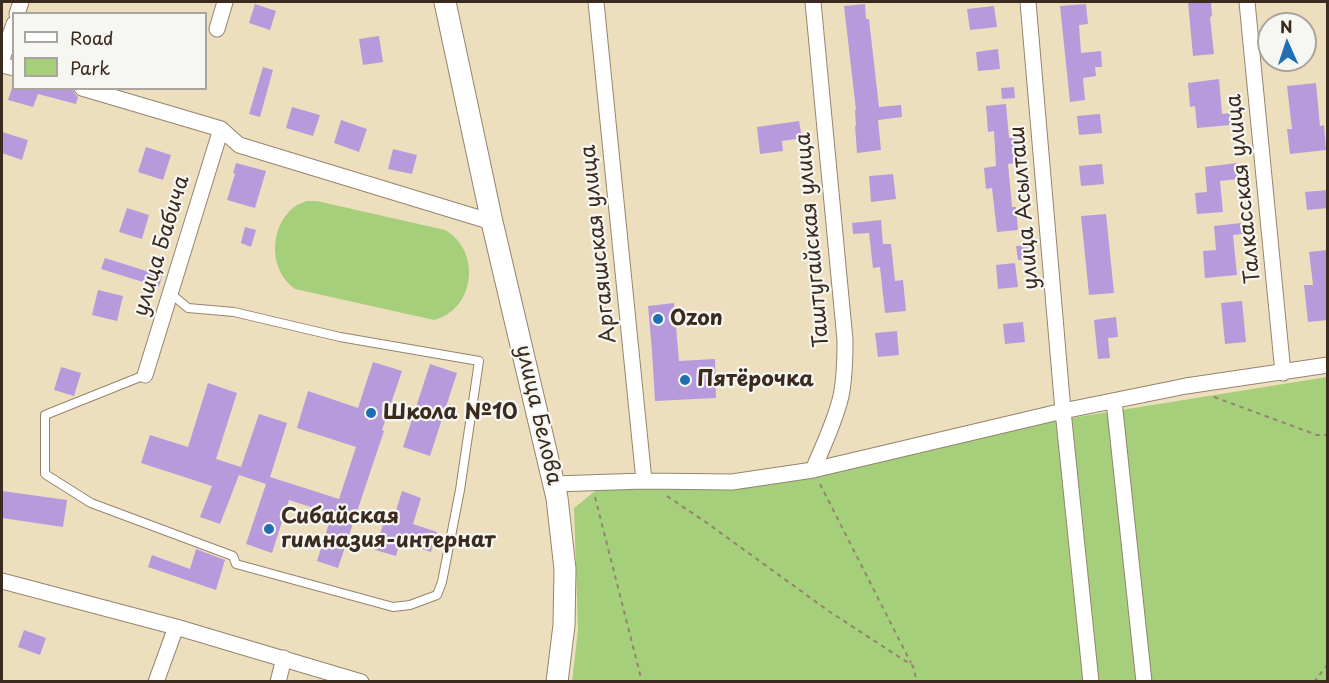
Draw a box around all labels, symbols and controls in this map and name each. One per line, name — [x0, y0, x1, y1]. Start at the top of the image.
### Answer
legend — [12, 12, 207, 90]
north arrow — [1257, 12, 1317, 72]
text: N — [1279, 14, 1293, 38]
text: Road — [70, 24, 114, 51]
text: Park — [70, 54, 110, 81]
street label: Талкасская улица — [1222, 93, 1266, 285]
street label: улица Асылташ — [1005, 125, 1045, 291]
street label: Таштугайская улица — [791, 132, 835, 348]
street label: Аргаяшская улица — [576, 144, 622, 344]
street label: улица Бабича — [129, 173, 195, 319]
place label: Ozon — [670, 306, 723, 332]
marker: Ozon — [651, 312, 665, 326]
street label: улица Белова — [510, 343, 566, 487]
place label: Пятёрочка — [697, 367, 814, 393]
marker: Пятёрочка — [678, 373, 692, 387]
place label: Школа №10 — [383, 400, 518, 426]
marker: Школа №10 — [364, 406, 378, 420]
place label: Сибайская гимназия-интернат — [281, 504, 495, 554]
marker: Сибайская гимназия-интернат — [262, 522, 276, 536]

